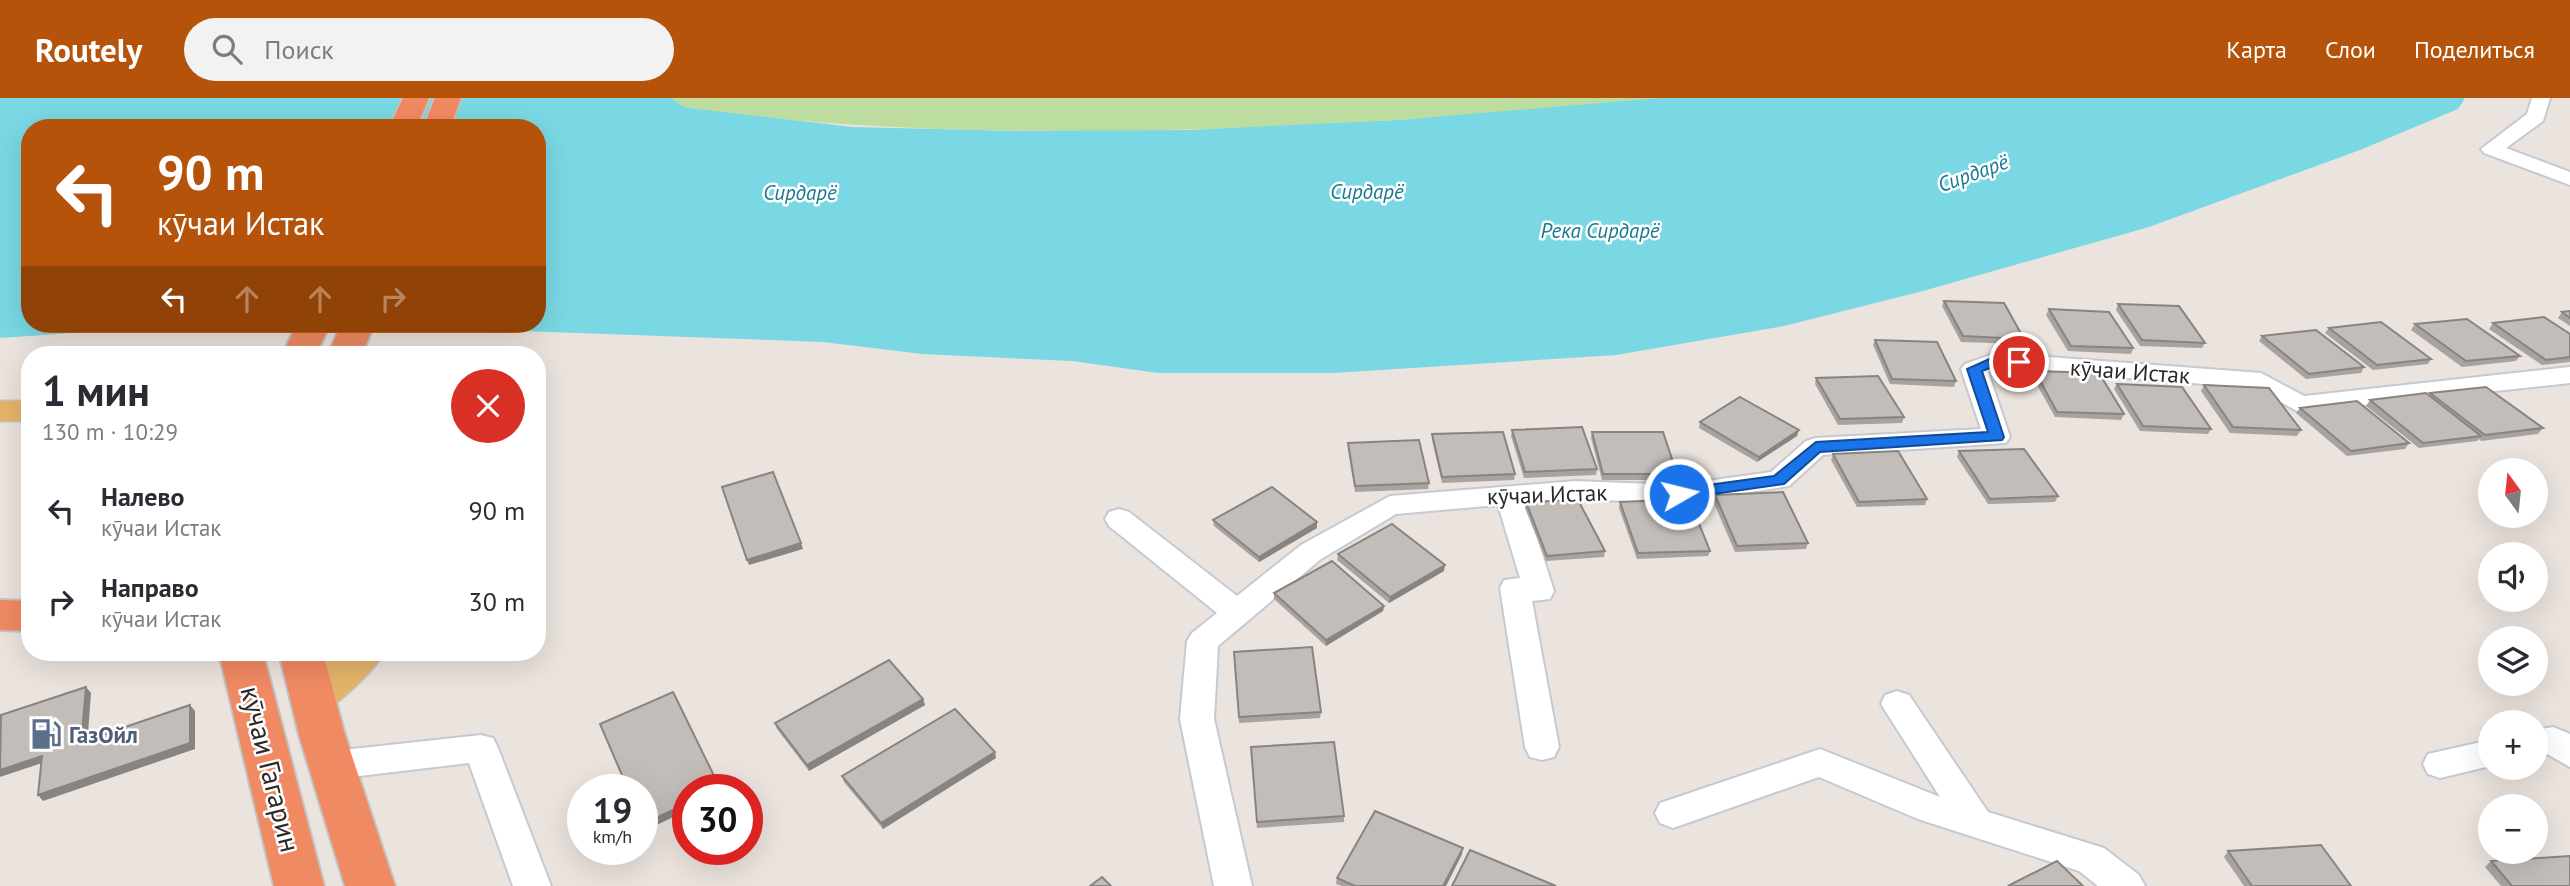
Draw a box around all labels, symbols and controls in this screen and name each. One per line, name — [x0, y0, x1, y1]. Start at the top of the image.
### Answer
search box — [184, 18, 674, 81]
text: Routely — [35, 28, 142, 71]
icon: search — [208, 30, 246, 68]
text: Поиск — [264, 33, 334, 66]
text: Карта — [2226, 34, 2287, 65]
text: Слои — [2325, 34, 2376, 65]
text: Поделиться — [2414, 34, 2535, 65]
text: 90 m — [157, 140, 264, 204]
icon: left — [42, 147, 133, 238]
water label: Сирдарё — [1934, 148, 2012, 198]
water label: Сирдарё — [1330, 178, 1404, 205]
water label: Сирдарё — [763, 179, 837, 206]
text: кӯчаи Истак — [157, 202, 324, 244]
water label: Река Сирдарё — [1540, 217, 1660, 244]
icon: left — [155, 280, 193, 318]
icon: ahead — [228, 280, 266, 318]
icon: ahead — [301, 280, 339, 318]
icon: right — [374, 280, 412, 318]
pin — [1989, 332, 2049, 392]
icon: arrive — [2000, 343, 2038, 381]
street label: кӯчаи Истак — [2069, 352, 2191, 390]
text: 1 мин — [42, 363, 150, 418]
button: close — [451, 369, 525, 443]
text: 130 m · 10:29 — [42, 417, 178, 446]
position arrow — [1642, 457, 1716, 531]
north arrow — [2478, 458, 2548, 528]
map controls — [2478, 458, 2548, 864]
street label: кӯчаи Истак — [1486, 477, 1608, 511]
text: Налево — [101, 480, 185, 513]
icon: left — [42, 492, 80, 530]
text: 90 m — [469, 494, 525, 527]
text: кӯчаи Истак — [101, 513, 221, 542]
button: sound — [2478, 542, 2548, 612]
text: Направо — [101, 571, 199, 604]
icon: right — [42, 583, 80, 621]
text: 30 m — [469, 585, 525, 618]
text: кӯчаи Истак — [101, 604, 221, 633]
button: layers — [2478, 626, 2548, 696]
street label: кӯчаи Гагарин — [233, 682, 309, 856]
button: + — [2478, 710, 2548, 780]
fuel station icon: ГазОйл — [29, 717, 63, 751]
place label: ГазОйл — [69, 720, 138, 749]
speed limit sign: 30 — [672, 774, 763, 865]
text: 19 — [593, 787, 632, 833]
button: − — [2478, 794, 2548, 864]
text: km/h — [593, 825, 632, 848]

